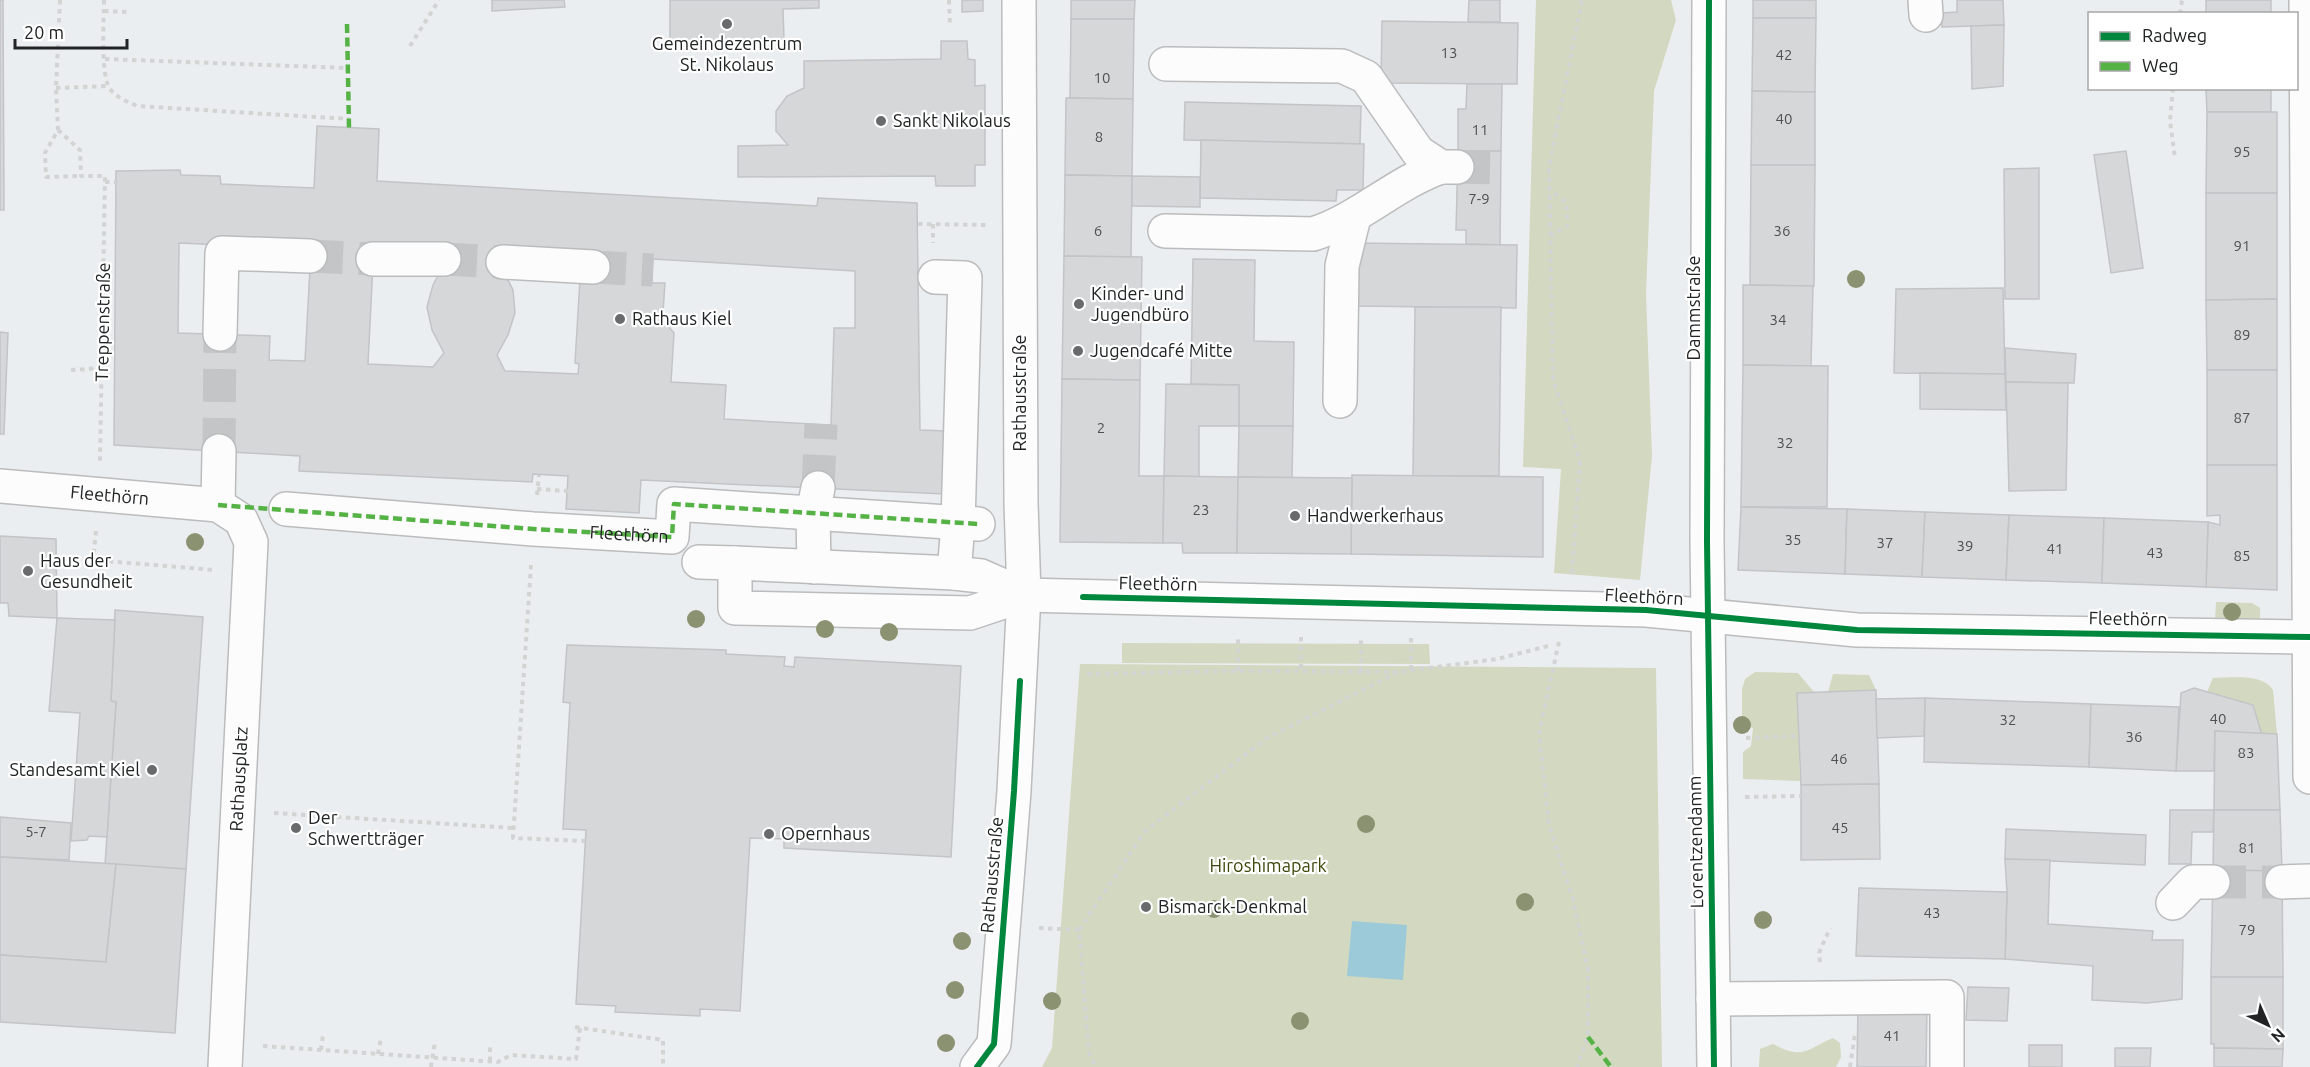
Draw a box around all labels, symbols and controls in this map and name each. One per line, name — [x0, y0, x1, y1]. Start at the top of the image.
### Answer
scale bar — [15, 12, 128, 50]
legend — [2088, 12, 2298, 90]
marker: Gemeindezentrum St. Nikolaus — [720, 17, 734, 31]
text: 20 m — [24, 22, 64, 42]
text: Radweg — [2142, 25, 2207, 45]
place label: Gemeindezentrum St. Nikolaus — [652, 33, 802, 74]
house number: 13 — [1441, 44, 1457, 61]
house number: 42 — [1776, 46, 1792, 63]
text: Weg — [2142, 55, 2179, 75]
house number: 10 — [1094, 69, 1110, 86]
place label: Sankt Nikolaus — [893, 110, 1011, 130]
house number: 40 — [1776, 110, 1792, 127]
marker: Sankt Nikolaus — [874, 114, 888, 128]
house number: 11 — [1472, 121, 1488, 138]
house number: 8 — [1095, 128, 1103, 145]
house number: 95 — [2234, 143, 2250, 160]
house number: 7-9 — [1468, 190, 1490, 207]
house number: 6 — [1094, 222, 1102, 239]
house number: 36 — [1774, 222, 1790, 239]
house number: 91 — [2234, 237, 2250, 254]
street label: Dammstraße — [1683, 256, 1703, 360]
street label: Treppenstraße — [91, 262, 113, 382]
place label: Kinder- und Jugendbüro — [1091, 283, 1189, 324]
marker: Kinder- und Jugendbüro — [1072, 297, 1086, 311]
place label: Rathaus Kiel — [632, 308, 732, 328]
house number: 34 — [1770, 311, 1786, 328]
marker: Rathaus Kiel — [613, 312, 627, 326]
house number: 89 — [2234, 326, 2250, 343]
street label: Rathausstraße — [1009, 335, 1029, 451]
place label: Jugendcafé Mitte — [1090, 340, 1233, 360]
marker: Jugendcafé Mitte — [1071, 344, 1085, 358]
house number: 87 — [2234, 409, 2250, 426]
house number: 2 — [1097, 419, 1105, 436]
house number: 32 — [1777, 434, 1793, 451]
street label: Fleethörn — [69, 481, 150, 508]
house number: 23 — [1193, 501, 1209, 518]
place label: Handwerkerhaus — [1307, 505, 1444, 525]
marker: Handwerkerhaus — [1288, 509, 1302, 523]
street label: Fleethörn — [589, 521, 669, 546]
house number: 35 — [1785, 531, 1801, 548]
house number: 37 — [1877, 534, 1893, 551]
house number: 39 — [1957, 537, 1973, 554]
house number: 41 — [2047, 540, 2063, 557]
house number: 43 — [2147, 544, 2163, 561]
house number: 85 — [2234, 547, 2250, 564]
place label: Haus der Gesundheit — [40, 550, 132, 591]
marker: Haus der Gesundheit — [21, 564, 35, 578]
street label: Fleethörn — [1118, 572, 1198, 594]
street label: Fleethörn — [1604, 584, 1684, 608]
street label: Fleethörn — [2088, 607, 2168, 629]
house number: 40 — [2210, 710, 2226, 727]
house number: 32 — [2000, 711, 2016, 728]
street label: Rathausplatz — [225, 726, 251, 832]
house number: 36 — [2126, 728, 2142, 745]
house number: 83 — [2238, 744, 2254, 761]
house number: 46 — [1831, 750, 1847, 767]
place label: Standesamt Kiel — [9, 759, 140, 779]
marker: Standesamt Kiel — [145, 763, 159, 777]
street label: Lorentzendamm — [1684, 775, 1706, 909]
place label: Der Schwertträger — [308, 807, 424, 848]
street label: Rathausstraße — [976, 816, 1006, 934]
house number: 45 — [1832, 819, 1848, 836]
marker: Der Schwertträger — [289, 821, 303, 835]
house number: 5-7 — [25, 823, 47, 840]
place label: Opernhaus — [781, 823, 870, 843]
marker: Opernhaus — [762, 827, 776, 841]
house number: 81 — [2239, 839, 2255, 856]
park label: Hiroshimapark — [1209, 855, 1327, 875]
place label: Bismarck-Denkmal — [1158, 896, 1307, 916]
marker: Bismarck-Denkmal — [1139, 900, 1153, 914]
house number: 43 — [1924, 904, 1940, 921]
house number: 79 — [2239, 921, 2255, 938]
north arrow — [2238, 995, 2298, 1055]
text: N — [2268, 1025, 2289, 1046]
house number: 41 — [1884, 1027, 1900, 1044]

